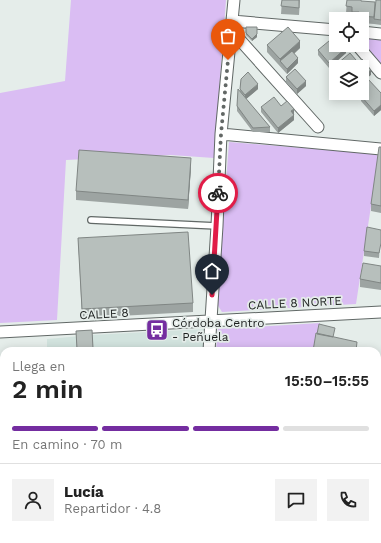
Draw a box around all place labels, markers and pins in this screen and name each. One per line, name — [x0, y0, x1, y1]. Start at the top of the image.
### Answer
pin — [211, 19, 245, 60]
pin — [195, 254, 229, 295]
place label: Córdoba Centro - Peñuela — [172, 316, 264, 344]
bus stop icon: Córdoba Centro - Peñuela — [144, 317, 170, 343]

